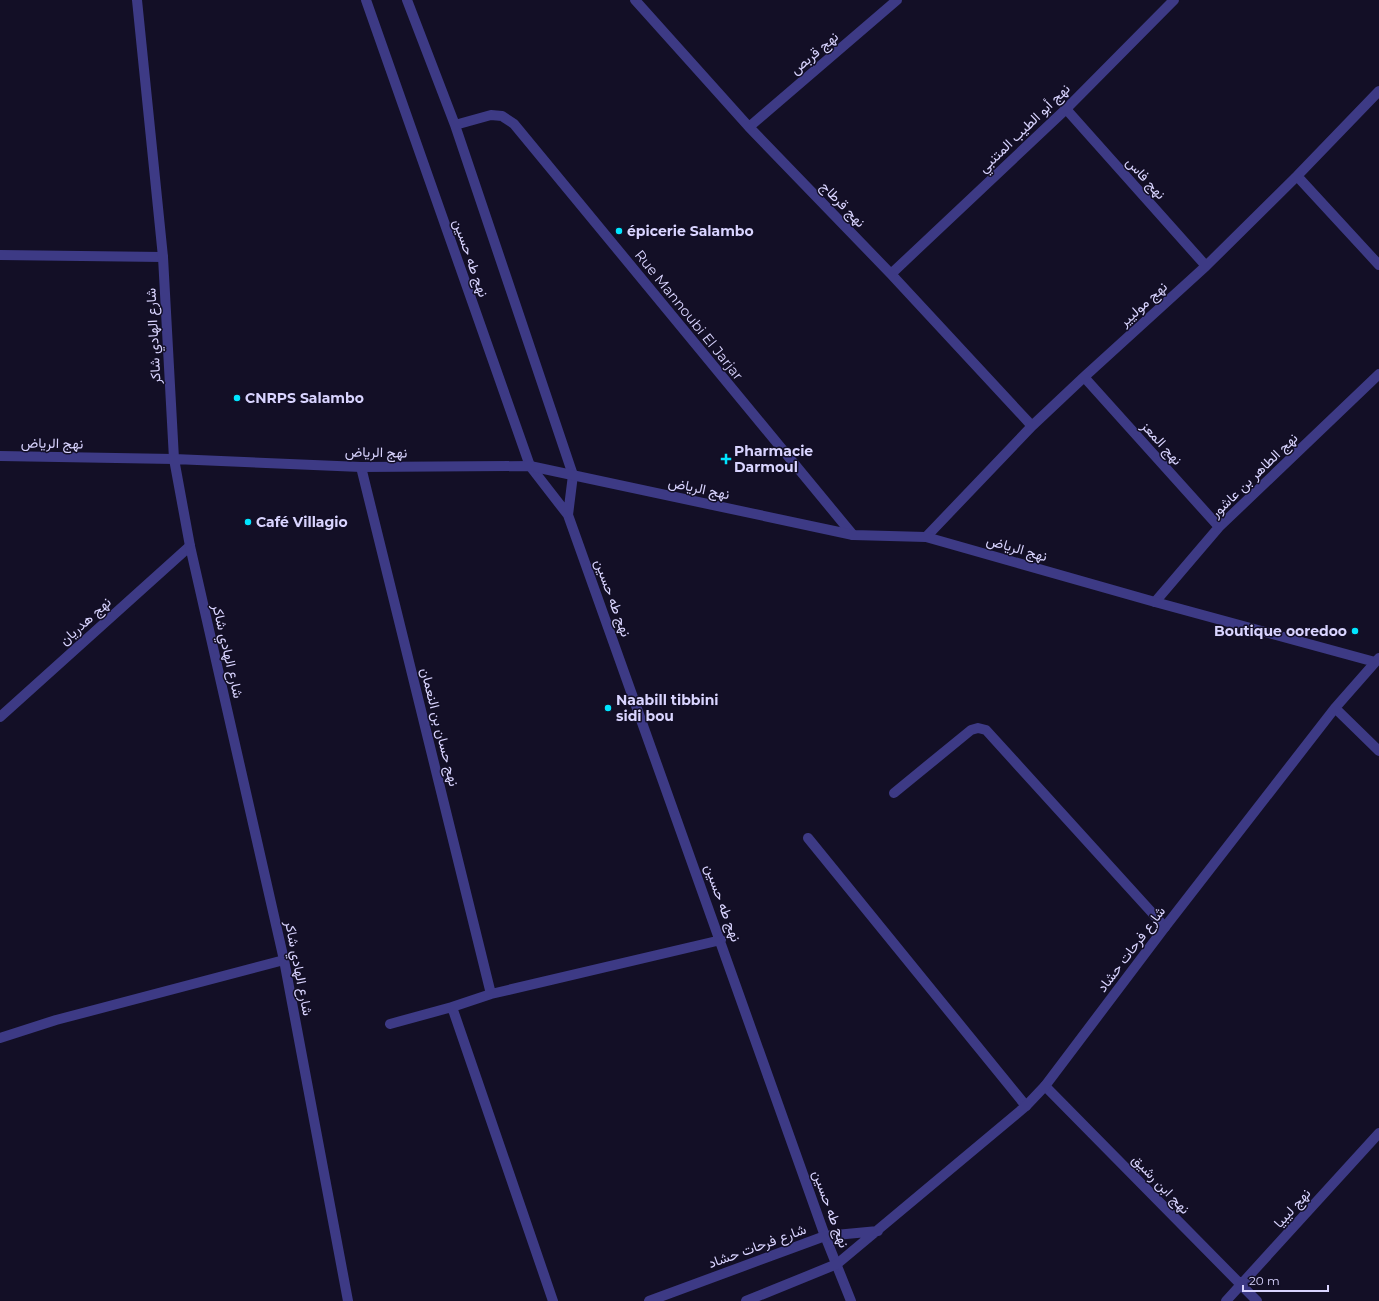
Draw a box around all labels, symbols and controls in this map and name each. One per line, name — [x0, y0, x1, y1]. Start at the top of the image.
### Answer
street label: نهج قربص — [786, 28, 843, 80]
street label: نهج أبو الطيب المتنبي — [974, 80, 1076, 179]
street label: نهج فاس — [1121, 153, 1170, 204]
street label: نهج قرطاج — [815, 177, 869, 232]
street label: نهج طه حسين — [447, 217, 493, 300]
place label: épicerie Salambo — [627, 222, 754, 240]
marker: épicerie Salambo — [614, 226, 624, 236]
street label: Rue Mannoubi El Jarjar — [631, 246, 747, 384]
street label: نهج موليير — [1114, 278, 1172, 332]
street label: شارع الهادي شاكر — [141, 287, 168, 386]
place label: CNRPS Salambo — [245, 389, 364, 407]
marker: CNRPS Salambo — [232, 393, 242, 403]
street label: نهج المعز — [1135, 417, 1186, 470]
street label: نهج الطاهر بن عاشور — [1206, 429, 1303, 523]
street label: نهج الرياض — [21, 433, 83, 455]
street label: نهج الرياض — [345, 442, 407, 464]
place label: Pharmacie Darmoul — [734, 442, 813, 476]
marker: Pharmacie Darmoul — [721, 454, 731, 464]
street label: نهج الرياض — [666, 473, 731, 505]
place label: Café Villagio — [256, 513, 348, 531]
marker: Café Villagio — [243, 517, 253, 527]
street label: نهج الرياض — [984, 531, 1049, 567]
street label: نهج طه حسين — [589, 557, 635, 640]
street label: نهج هدريان — [55, 593, 116, 650]
street label: شارع الهادي شاكر — [205, 601, 248, 701]
place label: Boutique ooredoo — [1214, 622, 1347, 640]
marker: Boutique ooredoo — [1350, 626, 1360, 636]
street label: نهج حسان بن النعمان — [415, 666, 463, 789]
place label: Naabill tibbini sidi bou — [616, 691, 719, 725]
marker: Naabill tibbini sidi bou — [603, 703, 613, 713]
street label: نهج طه حسين — [699, 862, 745, 945]
street label: شارع فرحات حشاد — [1093, 902, 1171, 997]
street label: شارع الهادي شاكر — [278, 918, 317, 1018]
street label: نهج ابن رشيق — [1127, 1150, 1194, 1219]
street label: نهج طه حسين — [807, 1168, 853, 1251]
street label: نهج ليبيا — [1270, 1185, 1316, 1233]
street label: شارع فرحات حشاد — [705, 1220, 809, 1274]
scale bar — [1243, 1267, 1328, 1293]
text: 20 m — [1249, 1273, 1280, 1288]

